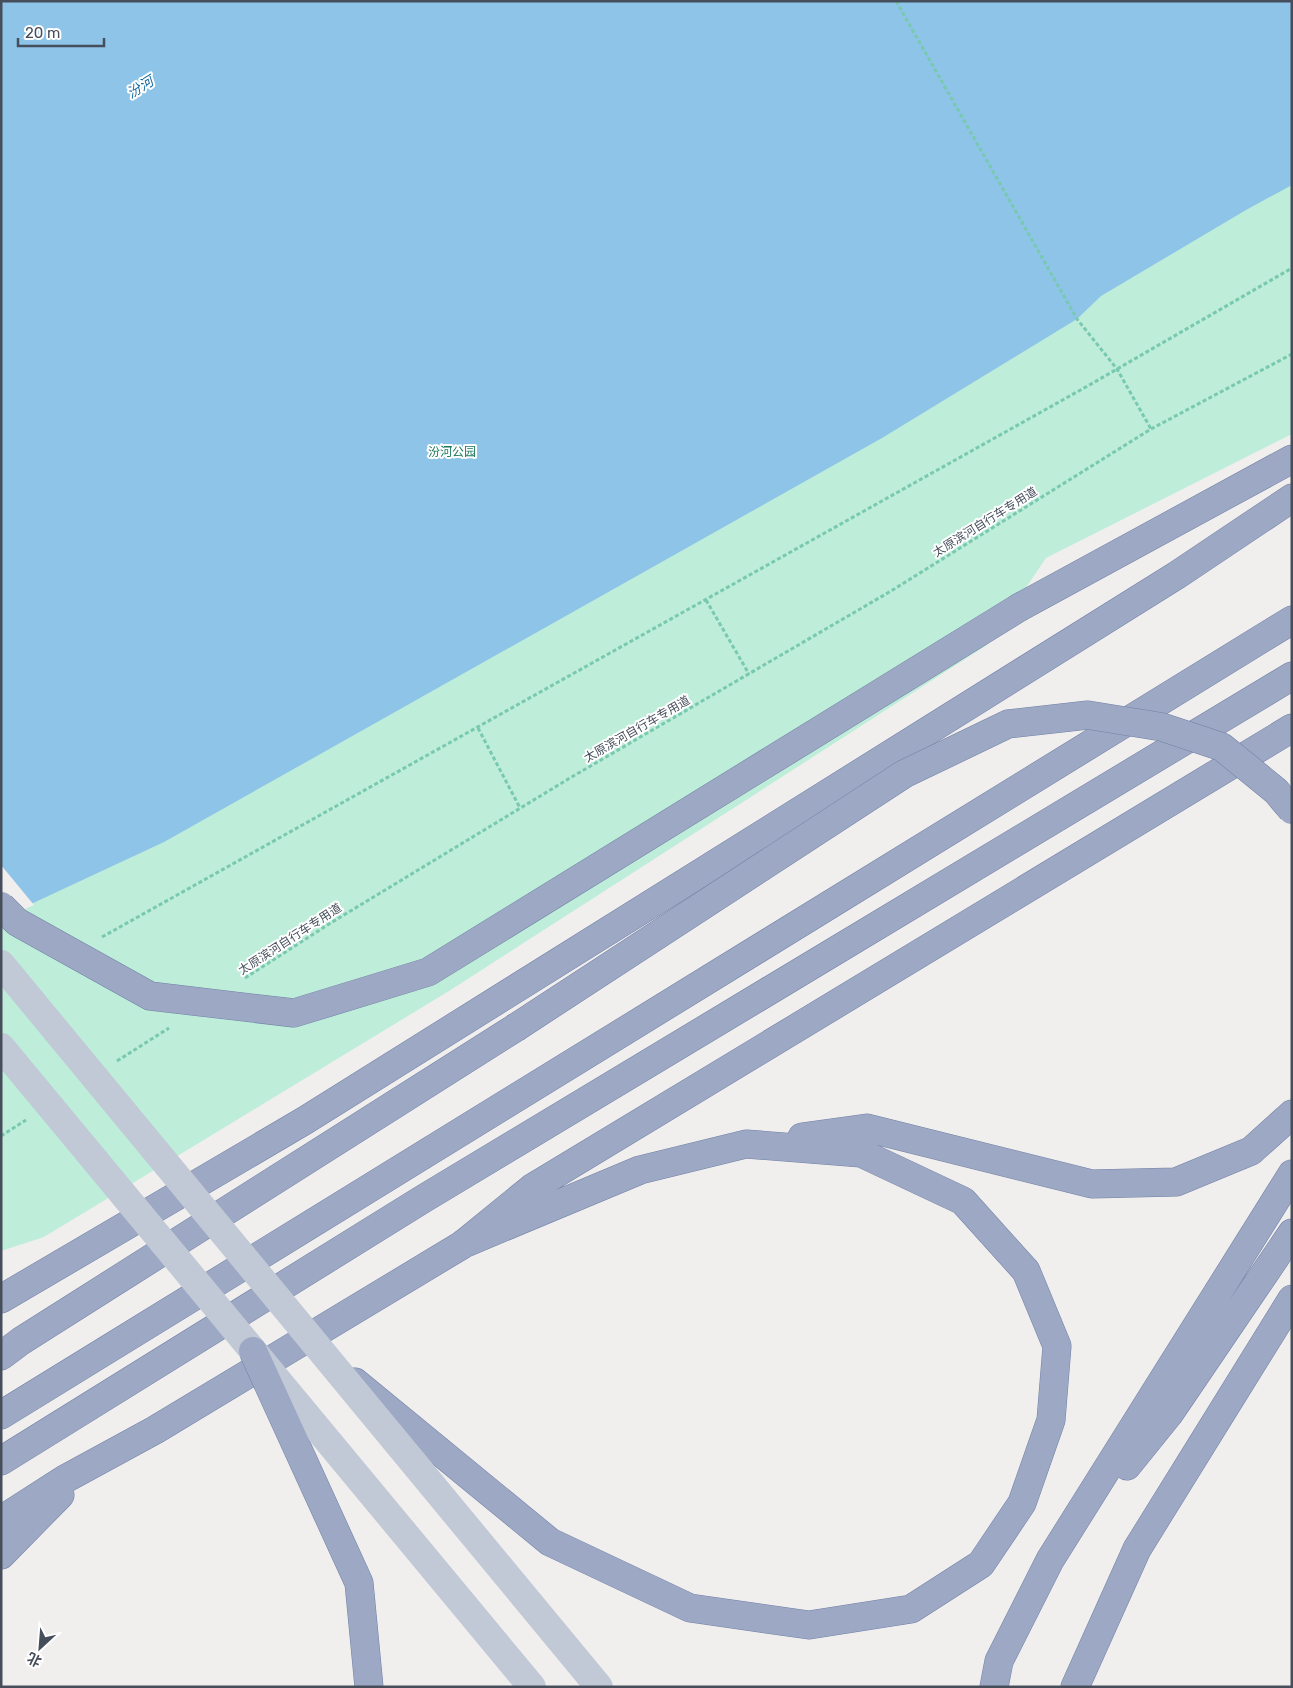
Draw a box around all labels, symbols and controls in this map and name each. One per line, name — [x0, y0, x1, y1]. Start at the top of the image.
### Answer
scale bar — [18, 15, 104, 47]
text: 20 m — [25, 24, 60, 42]
water label: 汾河 — [124, 71, 159, 102]
park label: 汾河公园 — [428, 445, 476, 459]
street label: 太原滨河自行车专用道 — [930, 484, 1040, 560]
street label: 太原滨河自行车专用道 — [582, 693, 692, 765]
street label: 太原滨河自行车专用道 — [236, 900, 344, 978]
north arrow — [15, 1623, 65, 1673]
text: 北 — [25, 1649, 45, 1670]

